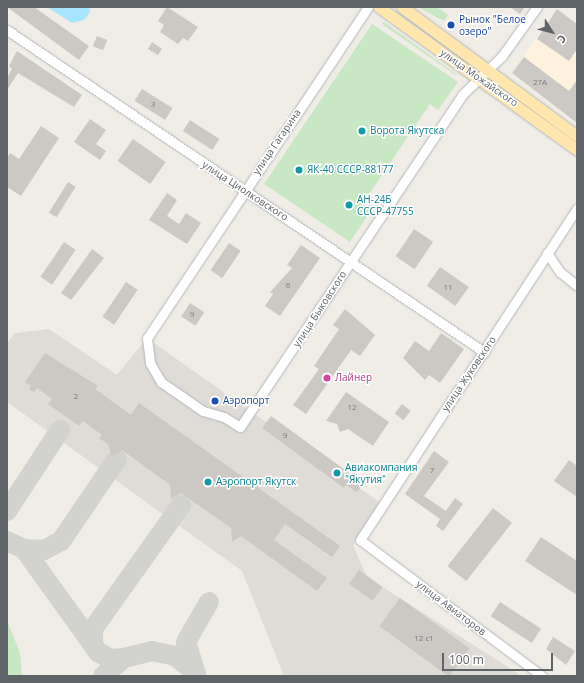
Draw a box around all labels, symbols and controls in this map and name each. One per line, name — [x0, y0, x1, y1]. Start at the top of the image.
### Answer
north arrow — [532, 12, 572, 52]
place label: Рынок "Белое озеро" — [459, 13, 526, 36]
marker: Рынок "Белое озеро" — [446, 20, 456, 30]
text: С — [554, 32, 570, 47]
street label: улица Можайского — [438, 47, 520, 109]
house number: 27А — [533, 77, 547, 87]
house number: 3 — [151, 99, 155, 109]
street label: улица Гагарина — [251, 107, 303, 177]
place label: Ворота Якутска — [370, 125, 444, 137]
marker: Ворота Якутска — [357, 126, 367, 136]
street label: улица Циолковского — [200, 159, 290, 223]
place label: ЯК-40 СССР-88177 — [307, 164, 393, 176]
marker: ЯК-40 СССР-88177 — [294, 165, 304, 175]
place label: АН-24Б СССР-47755 — [357, 193, 414, 216]
marker: АН-24Б СССР-47755 — [344, 200, 354, 210]
street label: улица Быковского — [291, 269, 349, 349]
house number: 6 — [286, 280, 290, 290]
house number: 11 — [443, 282, 453, 292]
house number: 9 — [190, 309, 194, 319]
street label: улица Жуковского — [439, 334, 499, 414]
place label: Лайнер — [335, 372, 372, 384]
marker: Лайнер — [322, 373, 332, 383]
house number: 2 — [74, 391, 78, 401]
place label: Аэропорт — [223, 395, 269, 407]
marker: Аэропорт — [210, 396, 220, 406]
house number: 12 — [347, 402, 357, 412]
house number: 9 — [283, 430, 287, 440]
place label: Авиакомпания "Якутия" — [345, 461, 417, 484]
house number: 7 — [430, 465, 434, 475]
marker: Авиакомпания "Якутия" — [332, 468, 342, 478]
place label: Аэропорт Якутск — [216, 476, 296, 488]
marker: Аэропорт Якутск — [203, 477, 213, 487]
street label: улица Авиаторов — [414, 578, 488, 638]
house number: 12 с1 — [414, 633, 434, 643]
scale bar — [444, 645, 555, 671]
text: 100 m — [449, 651, 484, 668]

